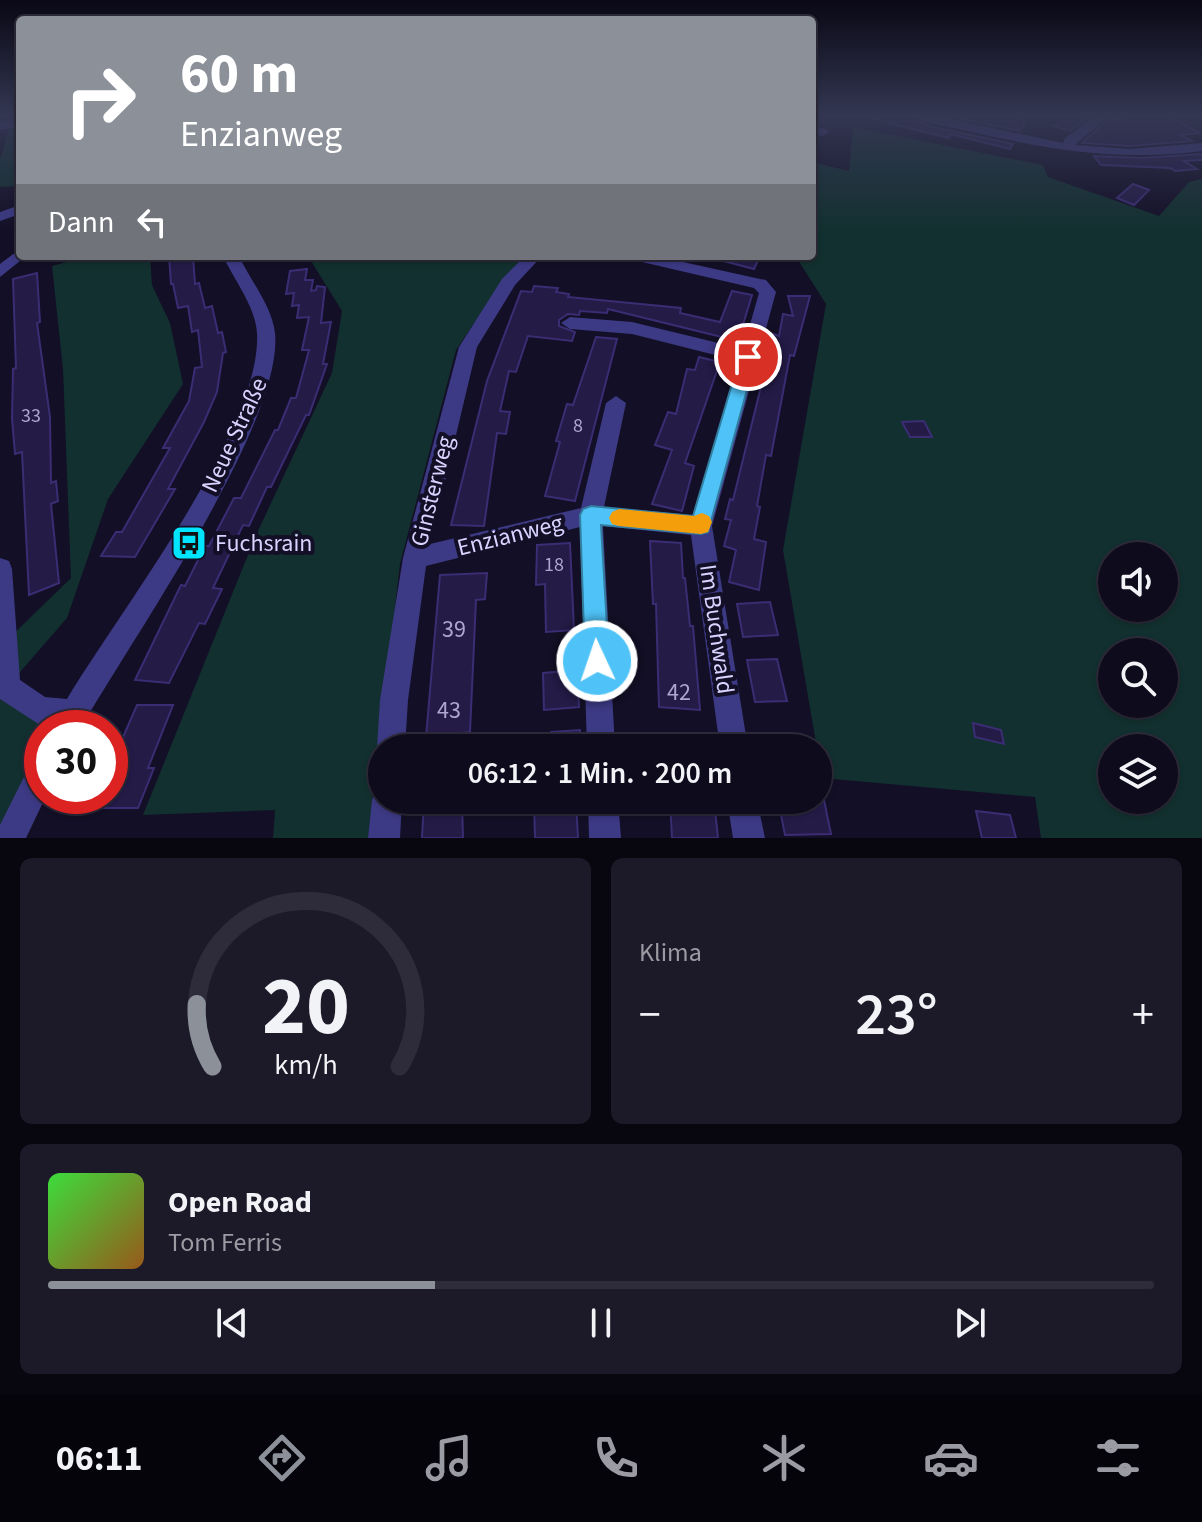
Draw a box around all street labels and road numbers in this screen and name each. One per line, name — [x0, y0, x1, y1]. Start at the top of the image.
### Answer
street label: Neue Straße — [193, 372, 276, 498]
street label: Ginsterweg — [402, 432, 463, 550]
street label: Enzianweg — [453, 505, 567, 566]
street label: Im Buchwald — [690, 562, 743, 696]

